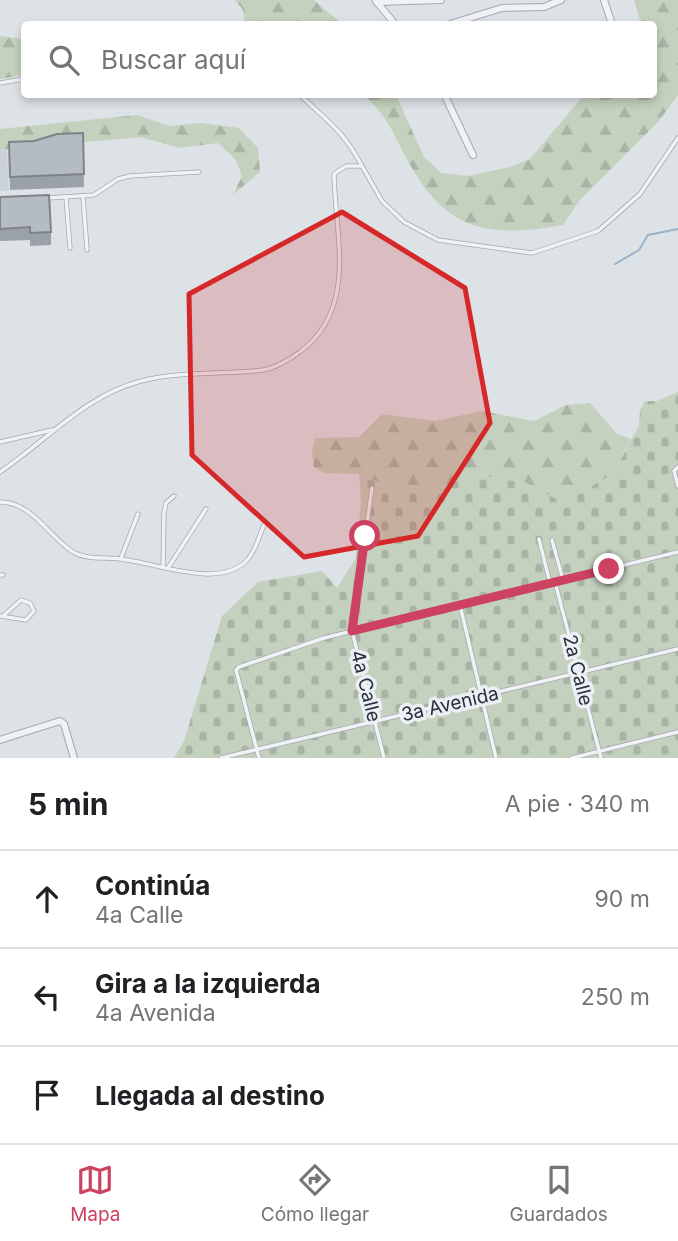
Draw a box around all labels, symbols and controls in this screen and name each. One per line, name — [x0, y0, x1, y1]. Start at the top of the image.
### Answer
search box — [21, 21, 657, 98]
icon: search — [45, 41, 83, 79]
text: Buscar aquí — [101, 44, 246, 75]
route start — [349, 520, 380, 551]
route end — [593, 553, 624, 584]
street label: 2a Calle — [558, 632, 598, 708]
street label: 4a Calle — [346, 648, 386, 724]
street label: 3a Avenida — [399, 682, 501, 726]
text: 5 min — [28, 786, 108, 822]
text: A pie · 340 m — [505, 790, 650, 818]
text: Continúa — [95, 870, 210, 901]
icon: ahead — [28, 880, 66, 918]
text: 90 m — [595, 885, 650, 913]
text: 4a Calle — [95, 901, 184, 929]
text: Gira a la izquierda — [95, 968, 321, 999]
icon: left — [28, 978, 66, 1016]
text: 250 m — [581, 983, 650, 1011]
text: 4a Avenida — [95, 999, 216, 1027]
icon: arrive — [28, 1076, 66, 1114]
text: Llegada al destino — [95, 1080, 325, 1111]
tab: Mapa — [70, 1161, 120, 1226]
tab: Cómo llegar — [261, 1161, 369, 1226]
tab: Guardados — [510, 1161, 608, 1226]

